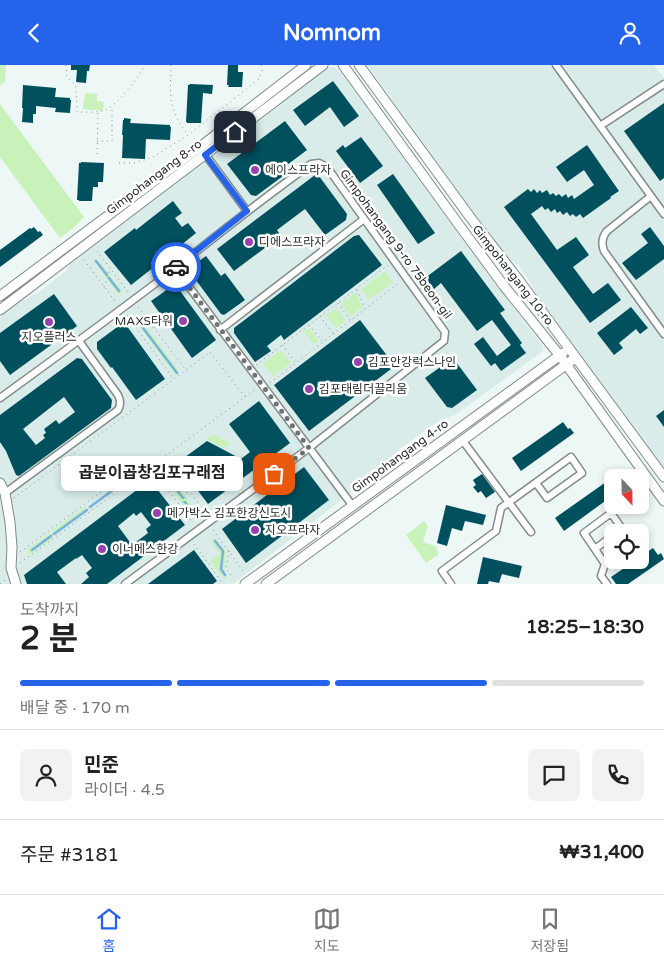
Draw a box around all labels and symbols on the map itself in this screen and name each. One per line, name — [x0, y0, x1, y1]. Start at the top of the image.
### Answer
pin — [214, 111, 256, 153]
street label: Gimpohangang 8-ro — [104, 137, 204, 217]
place label: 에이스프라자 — [265, 163, 331, 177]
marker: 에이스프라자 — [249, 164, 261, 176]
street label: Gimpohangang 9-ro 75beon-gil — [337, 167, 455, 321]
street label: Gimpohangang 10-ro — [470, 222, 556, 328]
place label: 디에스프라자 — [259, 235, 325, 249]
marker: 디에스프라자 — [243, 236, 255, 248]
courier — [151, 242, 201, 292]
place label: MAXS타워 — [115, 314, 173, 328]
marker: MAXS타워 — [177, 315, 189, 327]
marker: 지오플러스 — [43, 316, 55, 328]
place label: 지오플러스 — [21, 330, 77, 344]
place label: 김포안강럭스나인 — [368, 355, 456, 369]
marker: 김포안강럭스나인 — [352, 356, 364, 368]
place label: 김포태림더끌리움 — [319, 382, 407, 396]
marker: 김포태림더끌리움 — [303, 383, 315, 395]
street label: Gimpohangang 4-ro — [349, 416, 451, 496]
pin — [253, 453, 295, 495]
callout: 곱분이곱창김포구래점 — [61, 457, 244, 491]
north arrow — [604, 469, 649, 514]
place label: 메가박스 김포한강신도시 — [167, 506, 292, 520]
marker: 메가박스 김포한강신도시 — [151, 507, 163, 519]
place label: 지오프라자 — [265, 523, 320, 537]
marker: 지오프라자 — [249, 524, 261, 536]
place label: 이너메스한강 — [112, 542, 178, 556]
marker: 이너메스한강 — [96, 543, 108, 555]

